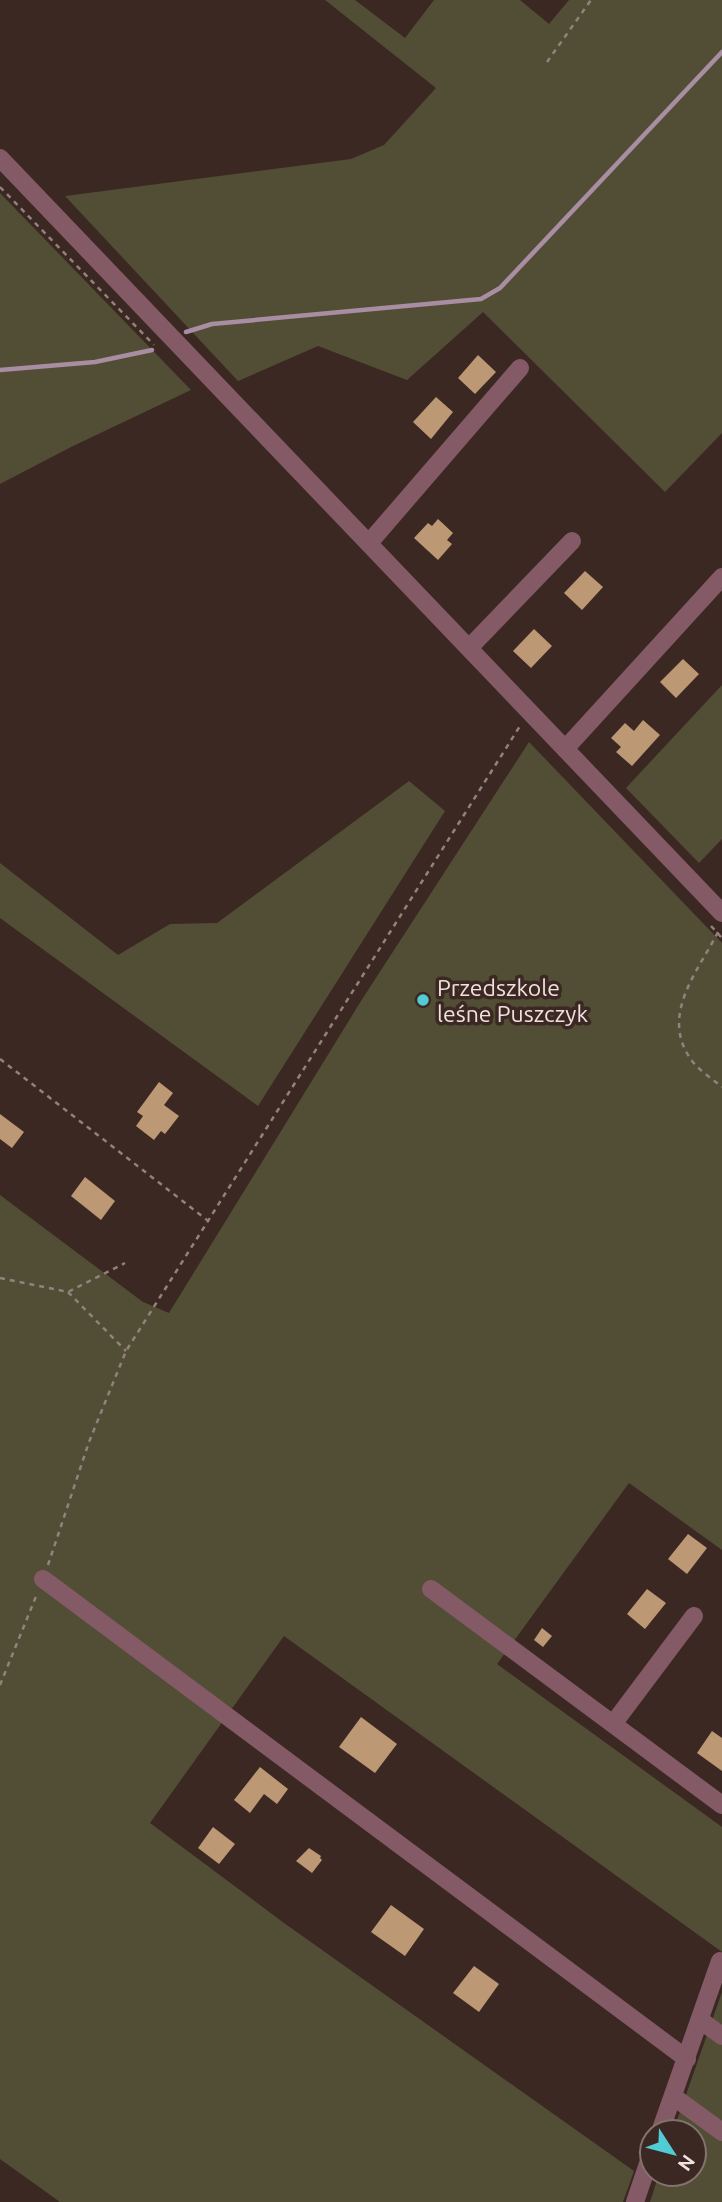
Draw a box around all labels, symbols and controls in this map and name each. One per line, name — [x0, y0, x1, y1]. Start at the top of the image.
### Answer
place label: Przedszkole leśne Puszczyk — [437, 975, 588, 1026]
marker: Przedszkole leśne Puszczyk — [415, 992, 431, 1008]
north arrow — [638, 2118, 708, 2188]
text: N — [674, 2151, 700, 2175]

